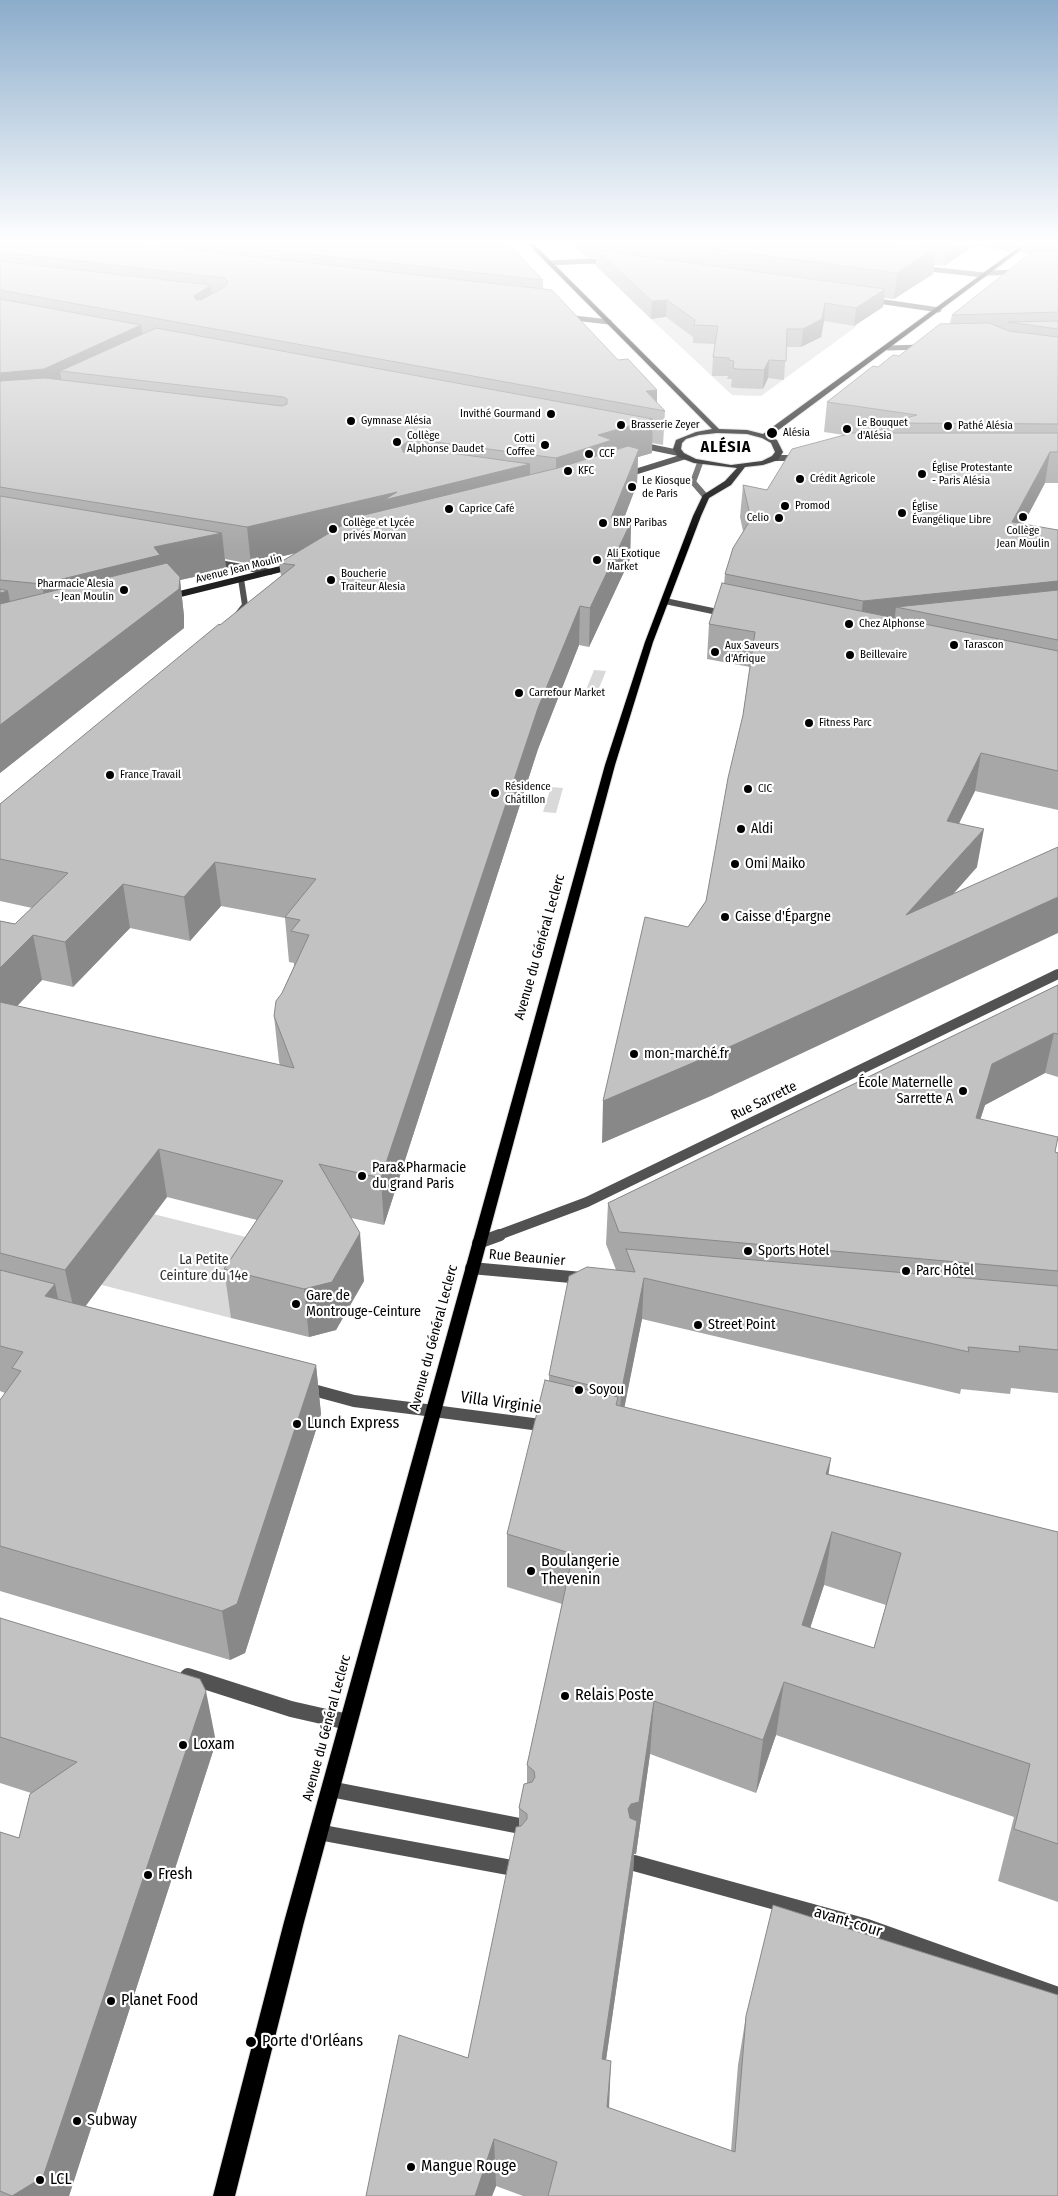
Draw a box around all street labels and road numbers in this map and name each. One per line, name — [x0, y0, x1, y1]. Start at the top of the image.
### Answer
street label: Avenue Jean Moulin — [194, 552, 284, 586]
street label: Avenue du Général Leclerc — [511, 872, 569, 1022]
street label: Rue Sarrette — [728, 1078, 800, 1124]
street label: Rue Beaunier — [488, 1246, 566, 1270]
street label: Avenue du Général Leclerc — [406, 1263, 462, 1413]
street label: Villa Virginie — [459, 1388, 543, 1418]
street label: Avenue du Général Leclerc — [299, 1653, 355, 1803]
street label: avant-cour — [812, 1903, 884, 1941]

